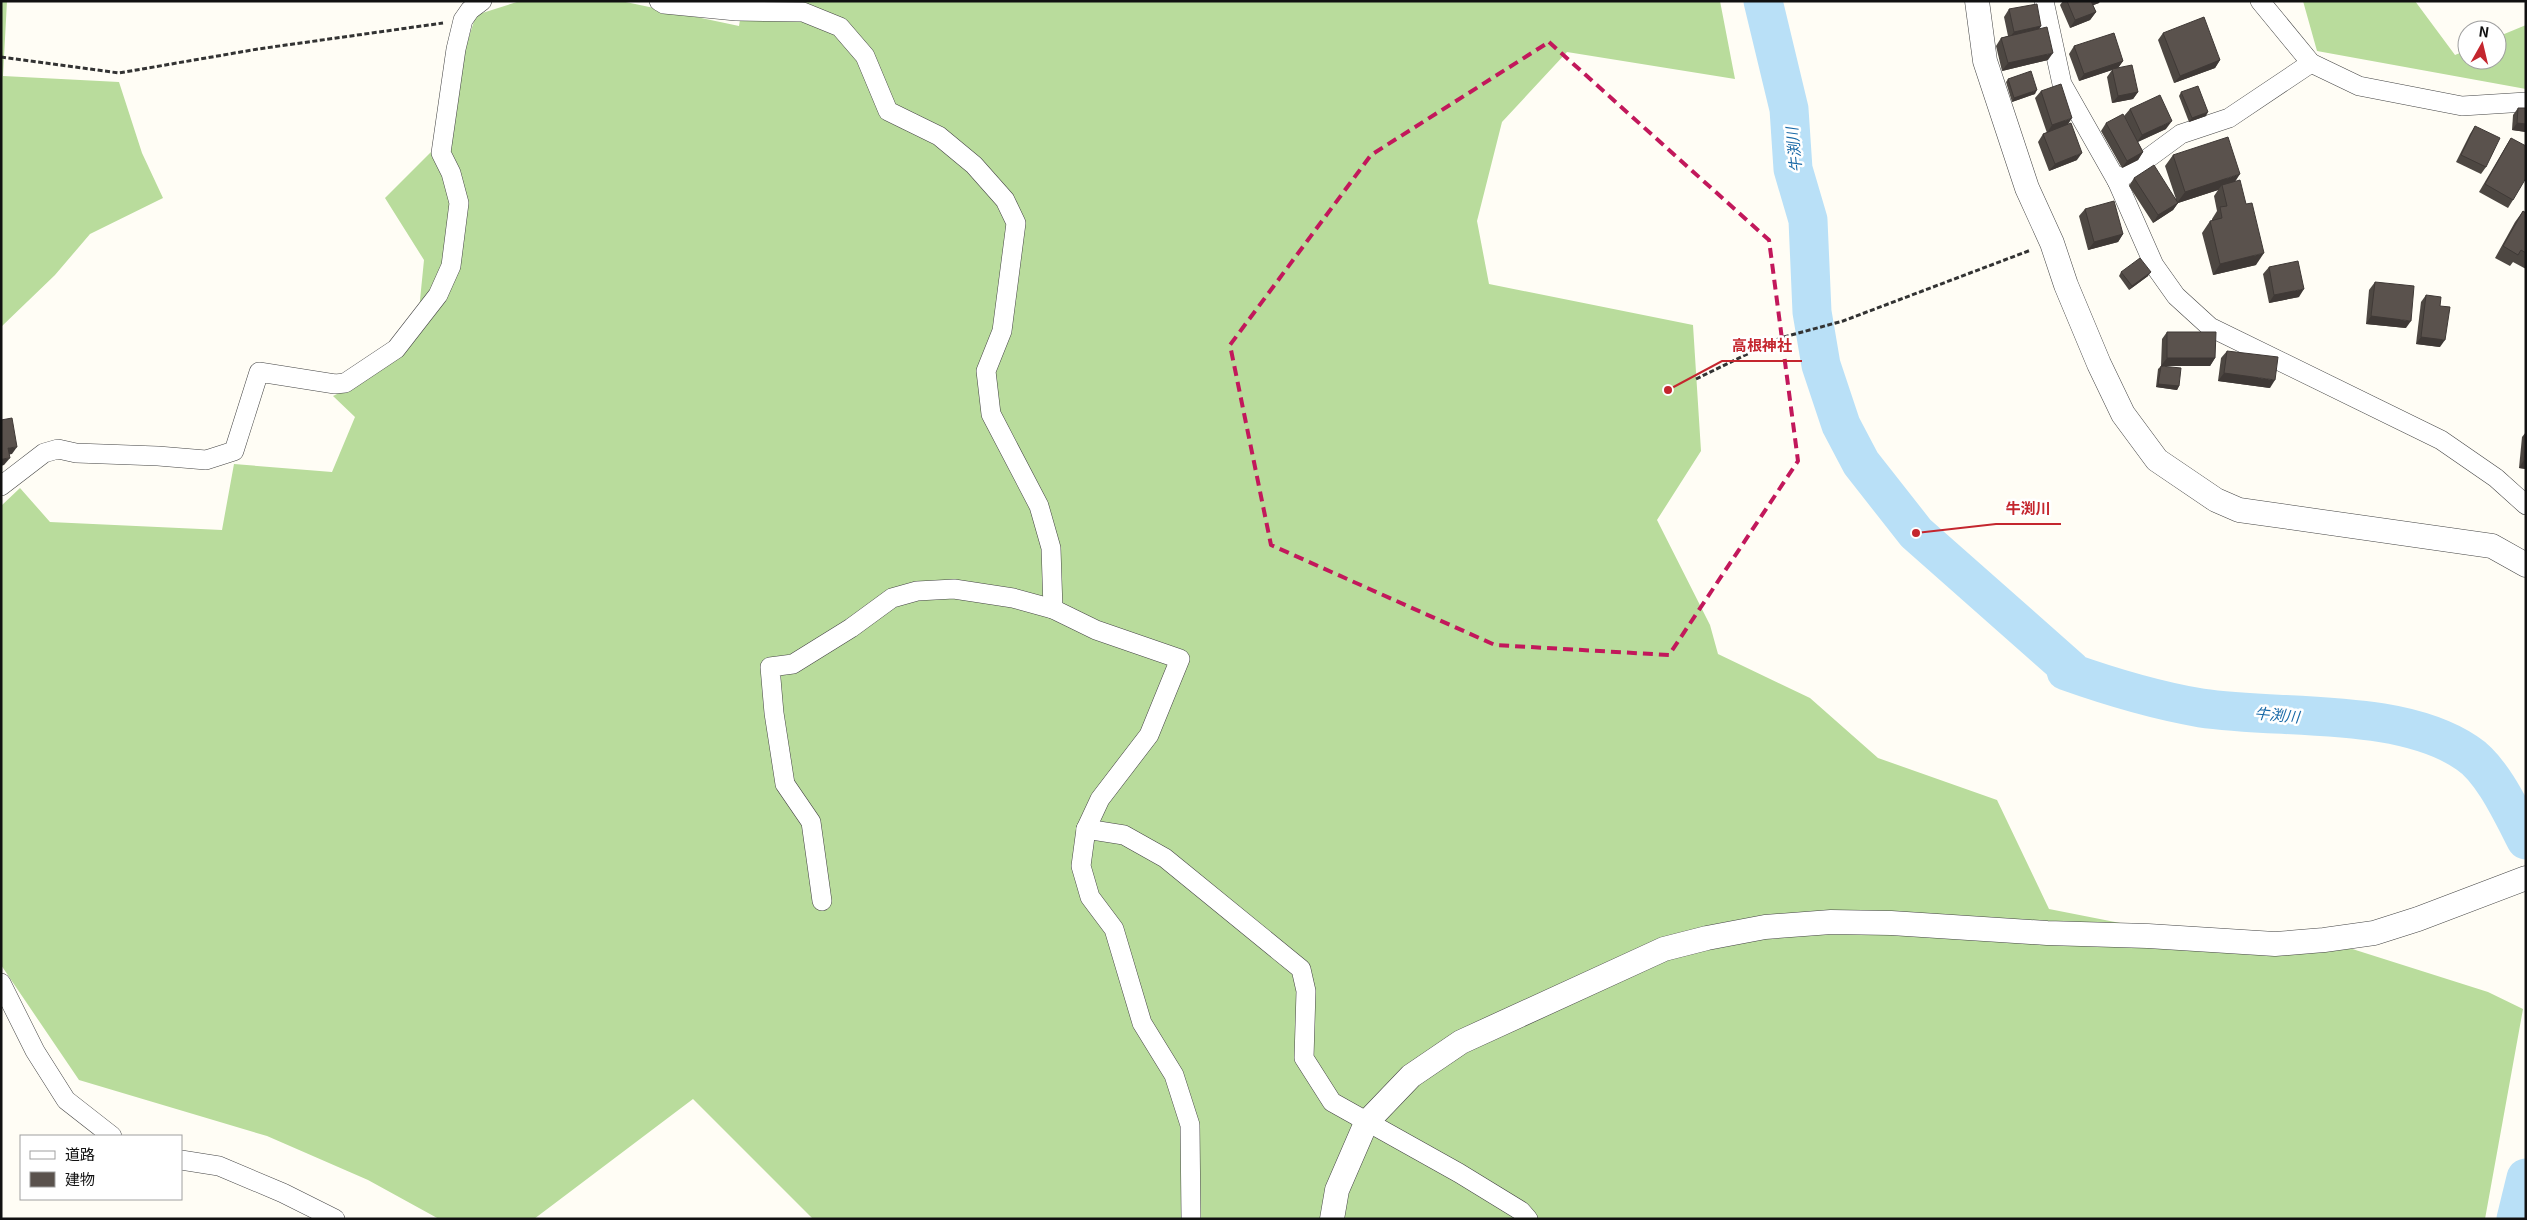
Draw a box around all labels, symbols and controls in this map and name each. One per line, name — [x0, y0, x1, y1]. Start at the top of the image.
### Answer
north arrow — [2457, 20, 2507, 70]
text: N — [2477, 21, 2491, 42]
water label: 牛渕川 — [1780, 125, 1806, 173]
callout: 高根神社 — [1722, 331, 1802, 361]
text: 高根神社 — [1732, 334, 1792, 355]
callout: 牛渕川 — [1996, 494, 2061, 524]
text: 牛渕川 — [2005, 497, 2051, 518]
water label: 牛渕川 — [2254, 702, 2302, 727]
legend — [20, 1135, 182, 1200]
text: 道路 — [65, 1143, 95, 1164]
text: 建物 — [65, 1168, 95, 1189]

